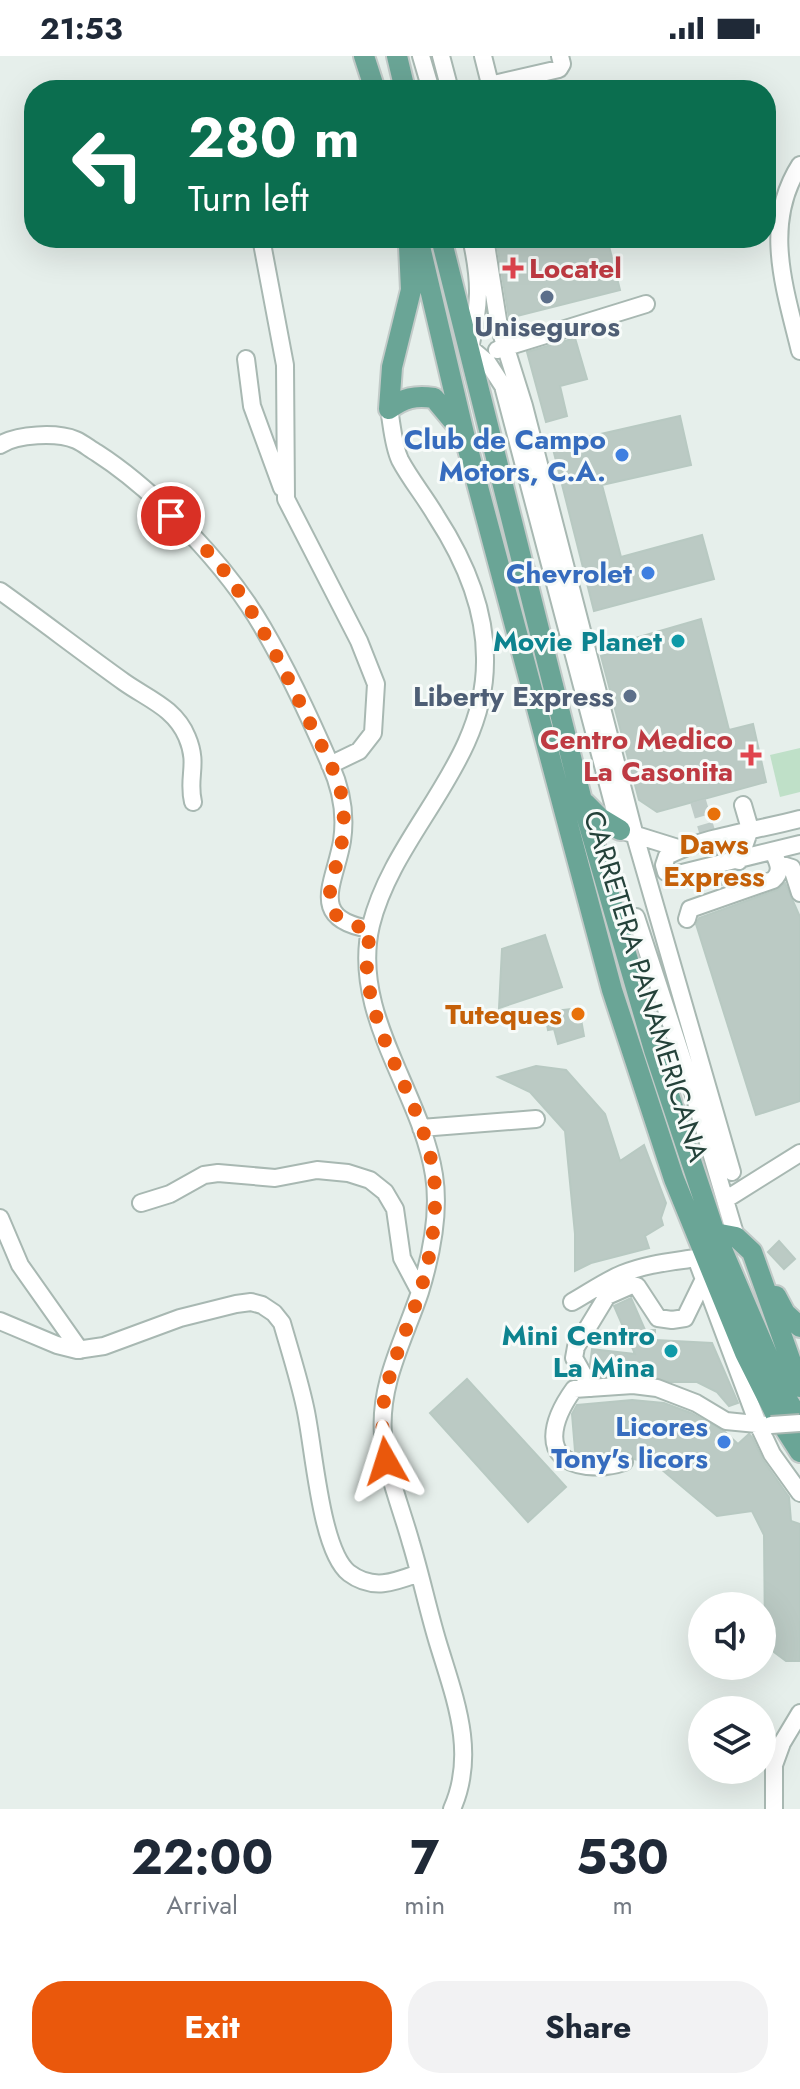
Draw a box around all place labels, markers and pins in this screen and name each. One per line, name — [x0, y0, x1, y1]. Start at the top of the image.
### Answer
place label: Locatel — [529, 248, 622, 289]
marker: Locatel — [504, 259, 522, 277]
marker: Uniseguros — [538, 288, 556, 306]
place label: Uniseguros — [474, 306, 620, 347]
place label: Club de Campo Motors, C.A. — [404, 419, 606, 492]
marker: Club de Campo Motors, C.A. — [613, 446, 631, 464]
pin — [137, 482, 205, 550]
place label: Chevrolet — [506, 553, 632, 594]
marker: Chevrolet — [639, 564, 657, 582]
place label: Movie Planet — [493, 621, 662, 662]
marker: Movie Planet — [669, 632, 687, 650]
place label: Liberty Express — [413, 676, 614, 717]
marker: Liberty Express — [621, 687, 639, 705]
place label: Centro Medico La Casonita — [540, 719, 733, 792]
marker: Centro Medico La Casonita — [740, 744, 762, 766]
marker: Daws Express — [705, 805, 723, 823]
place label: Daws Express — [663, 824, 765, 897]
place label: Tuteques — [445, 994, 562, 1035]
marker: Tuteques — [569, 1005, 587, 1023]
place label: Mini Centro La Mina — [502, 1315, 655, 1388]
marker: Mini Centro La Mina — [662, 1342, 680, 1360]
place label: Licores Tony's licors — [551, 1406, 708, 1479]
marker: Licores Tony's licors — [715, 1433, 733, 1451]

